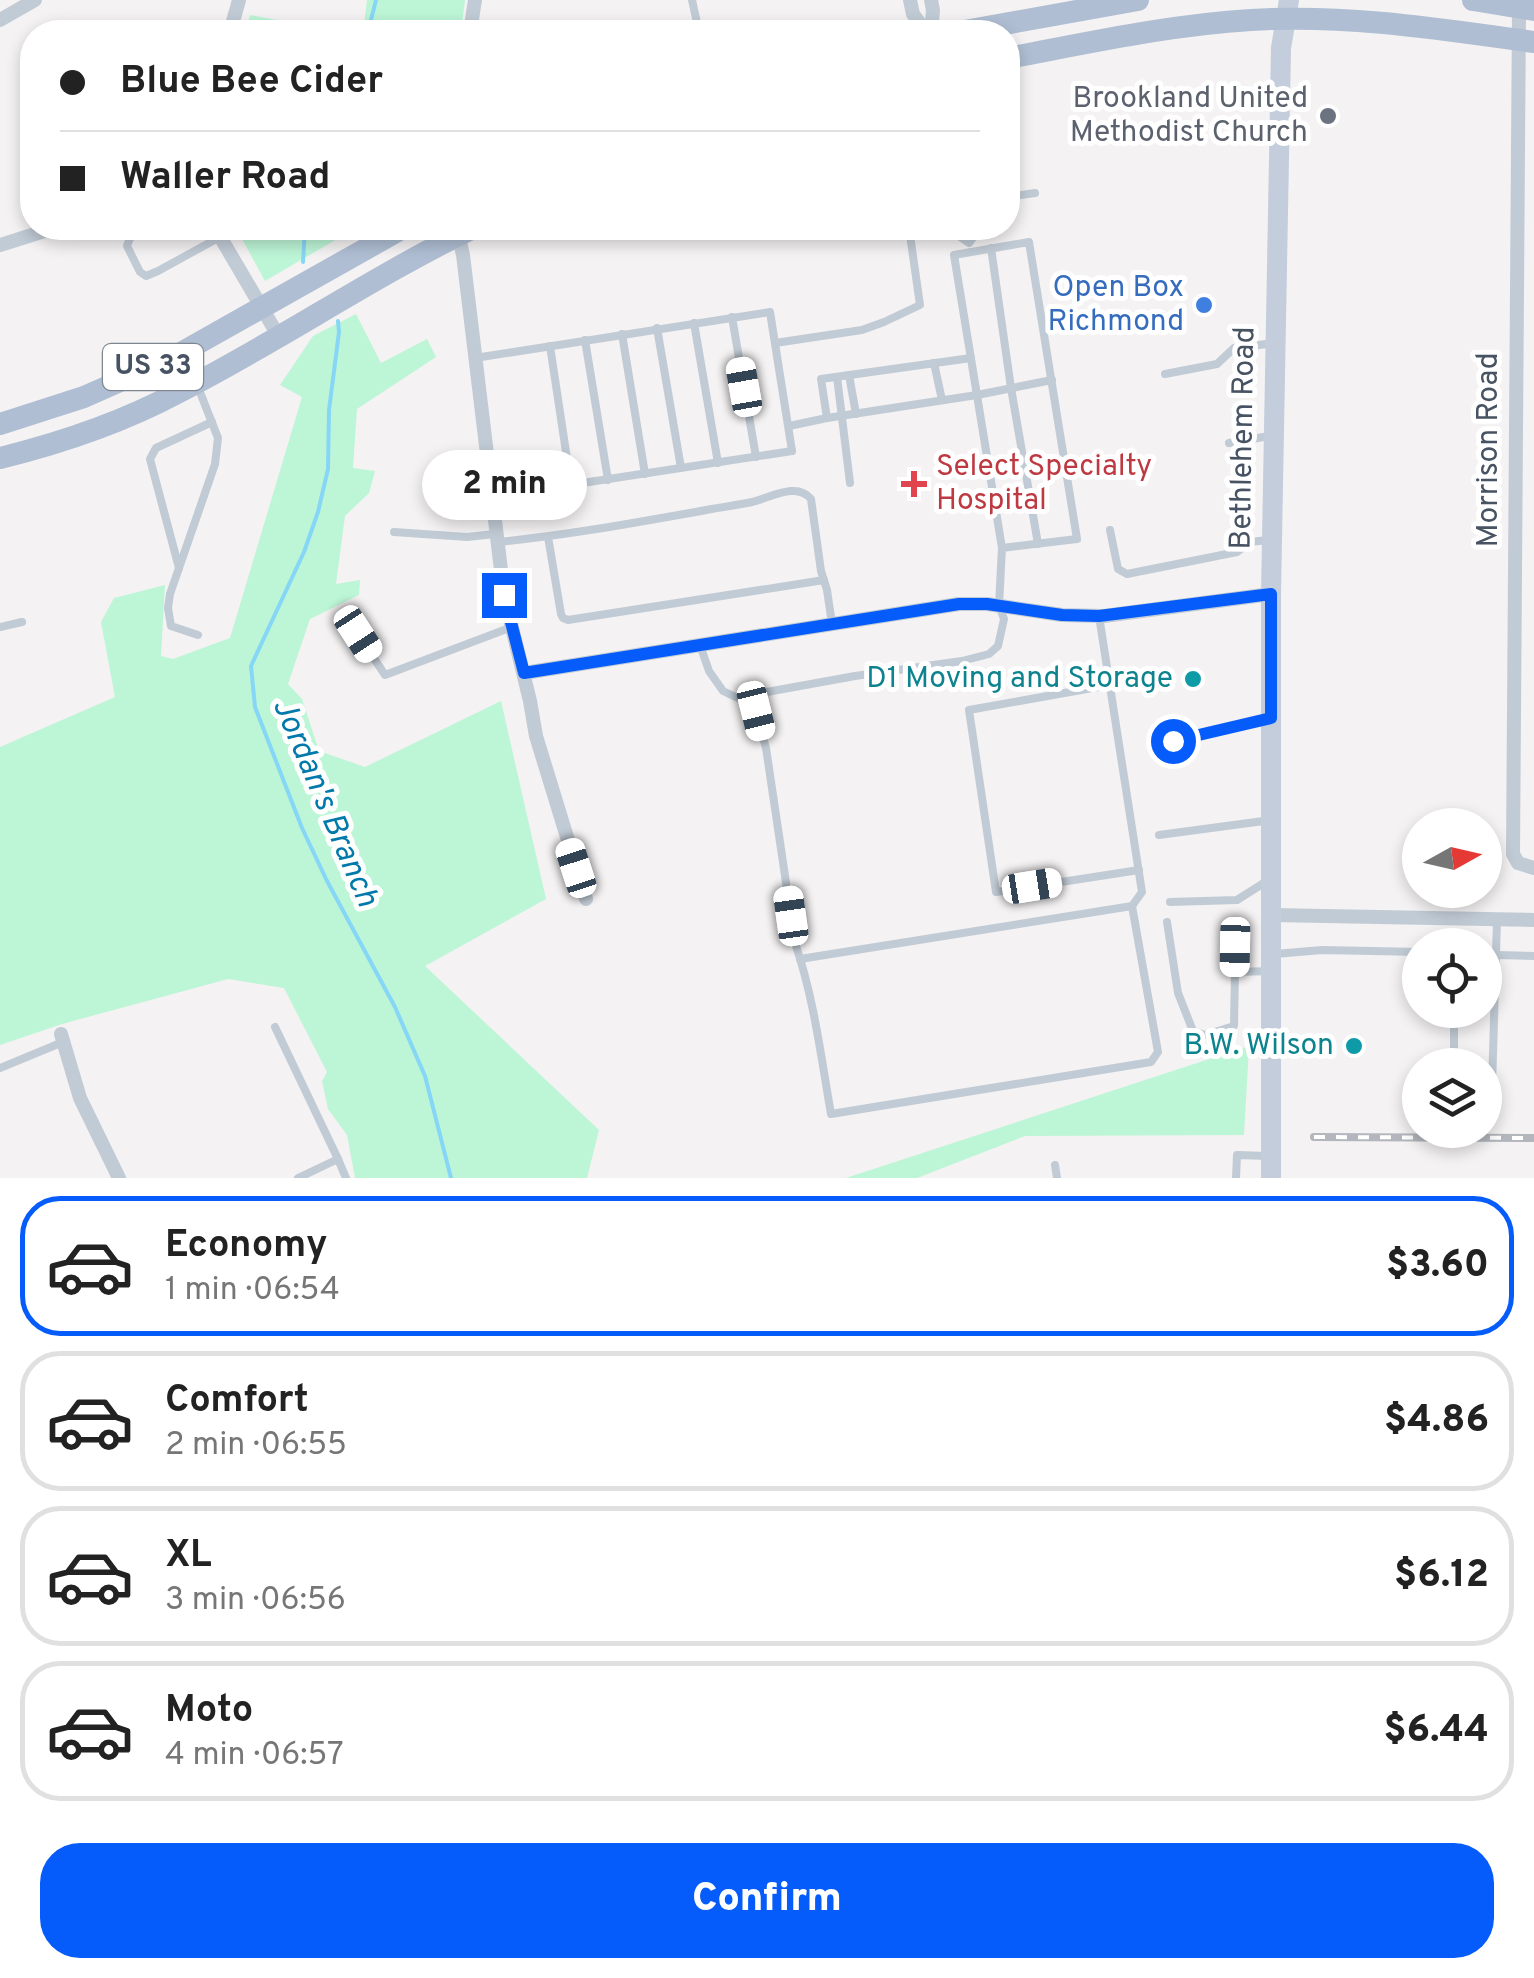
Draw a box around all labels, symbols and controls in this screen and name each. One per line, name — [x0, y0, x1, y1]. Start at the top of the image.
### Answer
text: Blue Bee Cider — [120, 58, 383, 107]
place label: Brookland United Methodist Church — [1070, 81, 1308, 152]
marker: Brookland United Methodist Church — [1317, 105, 1339, 127]
text: Waller Road — [120, 154, 331, 203]
place label: Open Box Richmond — [1047, 270, 1184, 341]
marker: Open Box Richmond — [1193, 294, 1215, 316]
street label: Bethlehem Road — [1224, 326, 1264, 550]
road number: US 33 — [103, 344, 203, 390]
street label: Morrison Road — [1471, 352, 1508, 548]
car — [724, 355, 764, 419]
place label: Select Specialty Hospital — [936, 449, 1152, 520]
callout: 2 min — [422, 450, 586, 520]
text: 2 min — [462, 465, 547, 505]
marker: Select Specialty Hospital — [901, 471, 927, 497]
route end — [482, 573, 527, 618]
car — [329, 601, 387, 667]
place label: D1 Moving and Storage — [866, 661, 1173, 698]
marker: D1 Moving and Storage — [1182, 668, 1204, 690]
car — [734, 678, 778, 744]
water label: Jordan's Branch — [262, 693, 386, 914]
route start — [1151, 719, 1196, 764]
north arrow — [1402, 808, 1502, 908]
map controls — [1402, 808, 1502, 1148]
car — [552, 835, 600, 901]
car — [1000, 866, 1064, 906]
car — [772, 884, 810, 948]
car — [1219, 917, 1251, 977]
button: locate — [1402, 928, 1502, 1028]
place label: B.W. Wilson — [1183, 1028, 1334, 1065]
marker: B.W. Wilson — [1343, 1035, 1365, 1057]
button: layers — [1402, 1048, 1502, 1148]
icon: car — [45, 1221, 135, 1311]
text: Economy — [165, 1222, 327, 1271]
text: $3.60 — [1386, 1242, 1489, 1291]
text: 1 min · 06:54 — [165, 1271, 340, 1311]
icon: car — [45, 1376, 135, 1466]
text: Comfort — [165, 1377, 309, 1426]
text: $4.86 — [1384, 1397, 1489, 1446]
text: 2 min · 06:55 — [165, 1426, 347, 1466]
icon: car — [45, 1531, 135, 1621]
text: XL — [165, 1532, 212, 1581]
text: $6.12 — [1394, 1552, 1489, 1601]
text: 3 min · 06:56 — [165, 1581, 346, 1621]
icon: car — [45, 1686, 135, 1776]
text: Moto — [165, 1687, 253, 1736]
text: $6.44 — [1383, 1707, 1489, 1756]
text: 4 min · 06:57 — [165, 1736, 344, 1776]
button: Confirm — [40, 1843, 1494, 1958]

